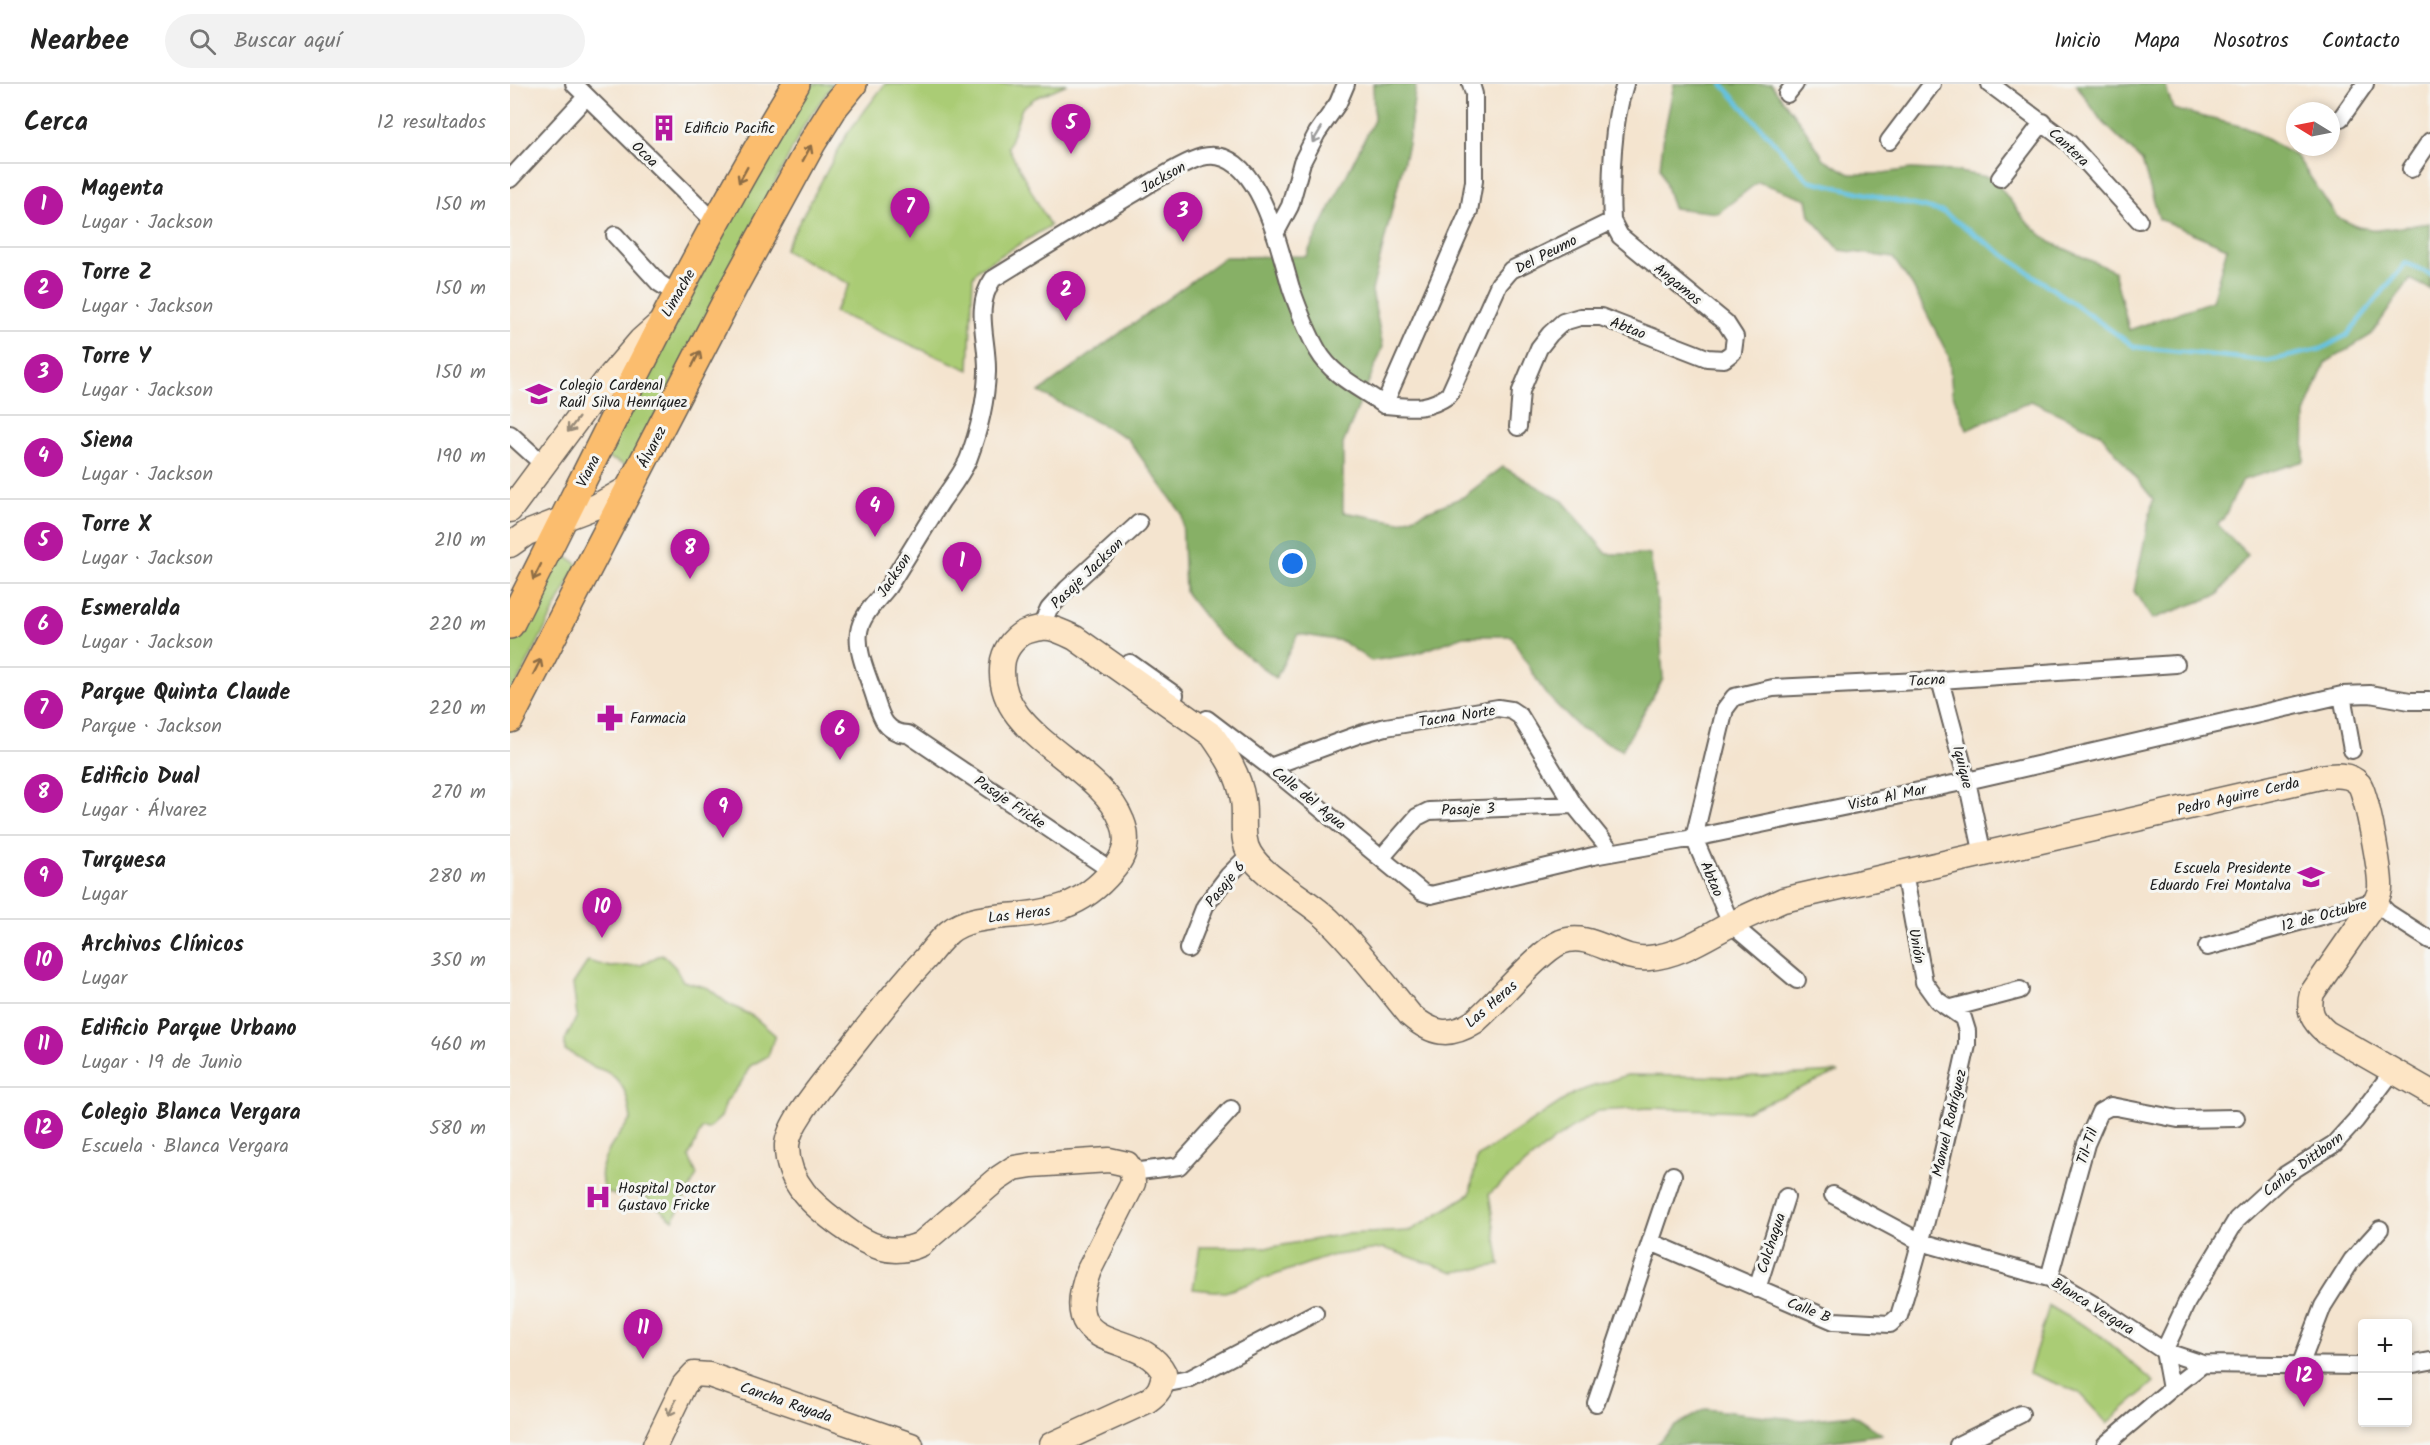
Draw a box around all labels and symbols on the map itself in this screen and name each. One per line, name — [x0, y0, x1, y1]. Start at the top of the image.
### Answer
north arrow — [2286, 102, 2340, 156]
pin: 5 — [1052, 104, 1090, 154]
building icon: Edificio Pacific — [649, 113, 679, 143]
place label: Edificio Pacific — [684, 117, 775, 141]
street label: Cantera — [2042, 122, 2094, 173]
one-way arrow — [1311, 126, 1323, 143]
street label: Ocoa — [625, 136, 663, 174]
one-way arrow — [801, 145, 813, 162]
street label: Jackson — [1136, 156, 1191, 200]
one-way arrow — [737, 166, 749, 183]
pin: 7 — [890, 188, 930, 238]
pin: 3 — [1164, 192, 1202, 242]
street label: Del Peumo — [1511, 229, 1582, 281]
street label: Angamos — [1648, 258, 1707, 312]
street label: Limache — [655, 265, 702, 322]
pin: 2 — [1046, 272, 1086, 321]
street label: Abtao — [1606, 311, 1649, 347]
one-way arrow — [691, 350, 702, 368]
place label: Colegio Cardenal Raúl Silva Henríquez — [559, 374, 688, 415]
school or university icon: Colegio Cardenal Raúl Silva Henríquez — [524, 379, 554, 409]
one-way arrow — [566, 416, 579, 432]
street label: Álvarez — [632, 422, 674, 473]
street label: Viana — [571, 451, 607, 492]
pin: 4 — [856, 488, 895, 537]
pin: 8 — [670, 530, 710, 579]
street label: Pasaje Jackson — [1045, 532, 1130, 615]
pin: 1 — [942, 542, 982, 592]
street label: Jackson — [871, 549, 918, 603]
your location — [1278, 549, 1307, 578]
one-way arrow — [531, 563, 543, 580]
one-way arrow — [531, 659, 543, 676]
street label: Tacna — [1908, 668, 1946, 694]
street label: Tacna Norte — [1417, 699, 1497, 735]
pharmacy icon: Farmacia — [595, 703, 625, 733]
place label: Farmacia — [630, 707, 686, 731]
pin: 6 — [820, 710, 860, 760]
street label: Iquique — [1945, 743, 1979, 792]
street label: Calle del Agua — [1266, 761, 1351, 837]
street label: Pasaje Fricke — [969, 770, 1050, 836]
street label: Pedro Aguirre Cerda — [2175, 771, 2302, 823]
street label: Vista Al Mar — [1846, 778, 1930, 818]
pin: 9 — [704, 788, 742, 838]
street label: Pasaje 3 — [1441, 797, 1496, 823]
street label: Pasaje 6 — [1200, 856, 1252, 913]
place label: Escuela Presidente Eduardo Frei Montalva — [2150, 857, 2291, 898]
street label: Abtao — [1693, 858, 1729, 901]
school or university icon: Escuela Presidente Eduardo Frei Montalva — [2296, 862, 2326, 892]
pin: 10 — [582, 888, 622, 938]
street label: 12 de Octubre — [2279, 893, 2370, 939]
street label: Las Heras — [986, 899, 1052, 931]
street label: Unión — [1901, 927, 1931, 966]
street label: Las Heras — [1460, 975, 1524, 1034]
street label: Manuel Rodríguez — [1926, 1067, 1974, 1179]
street label: Til-Til — [2071, 1124, 2105, 1168]
street label: Carlos Dittborn — [2258, 1126, 2349, 1203]
place label: Hospital Doctor Gustavo Fricke — [618, 1177, 716, 1218]
hospital icon: Hospital Doctor Gustavo Fricke — [583, 1182, 613, 1212]
street label: Colchagua — [1751, 1210, 1793, 1277]
street label: Blanca Vergara — [2046, 1272, 2139, 1342]
street label: Calle B — [1783, 1292, 1834, 1330]
pin: 11 — [624, 1310, 662, 1359]
pin: 12 — [2284, 1358, 2324, 1407]
street label: Cancha Rayada — [736, 1376, 835, 1430]
one-way arrow — [666, 1399, 678, 1417]

